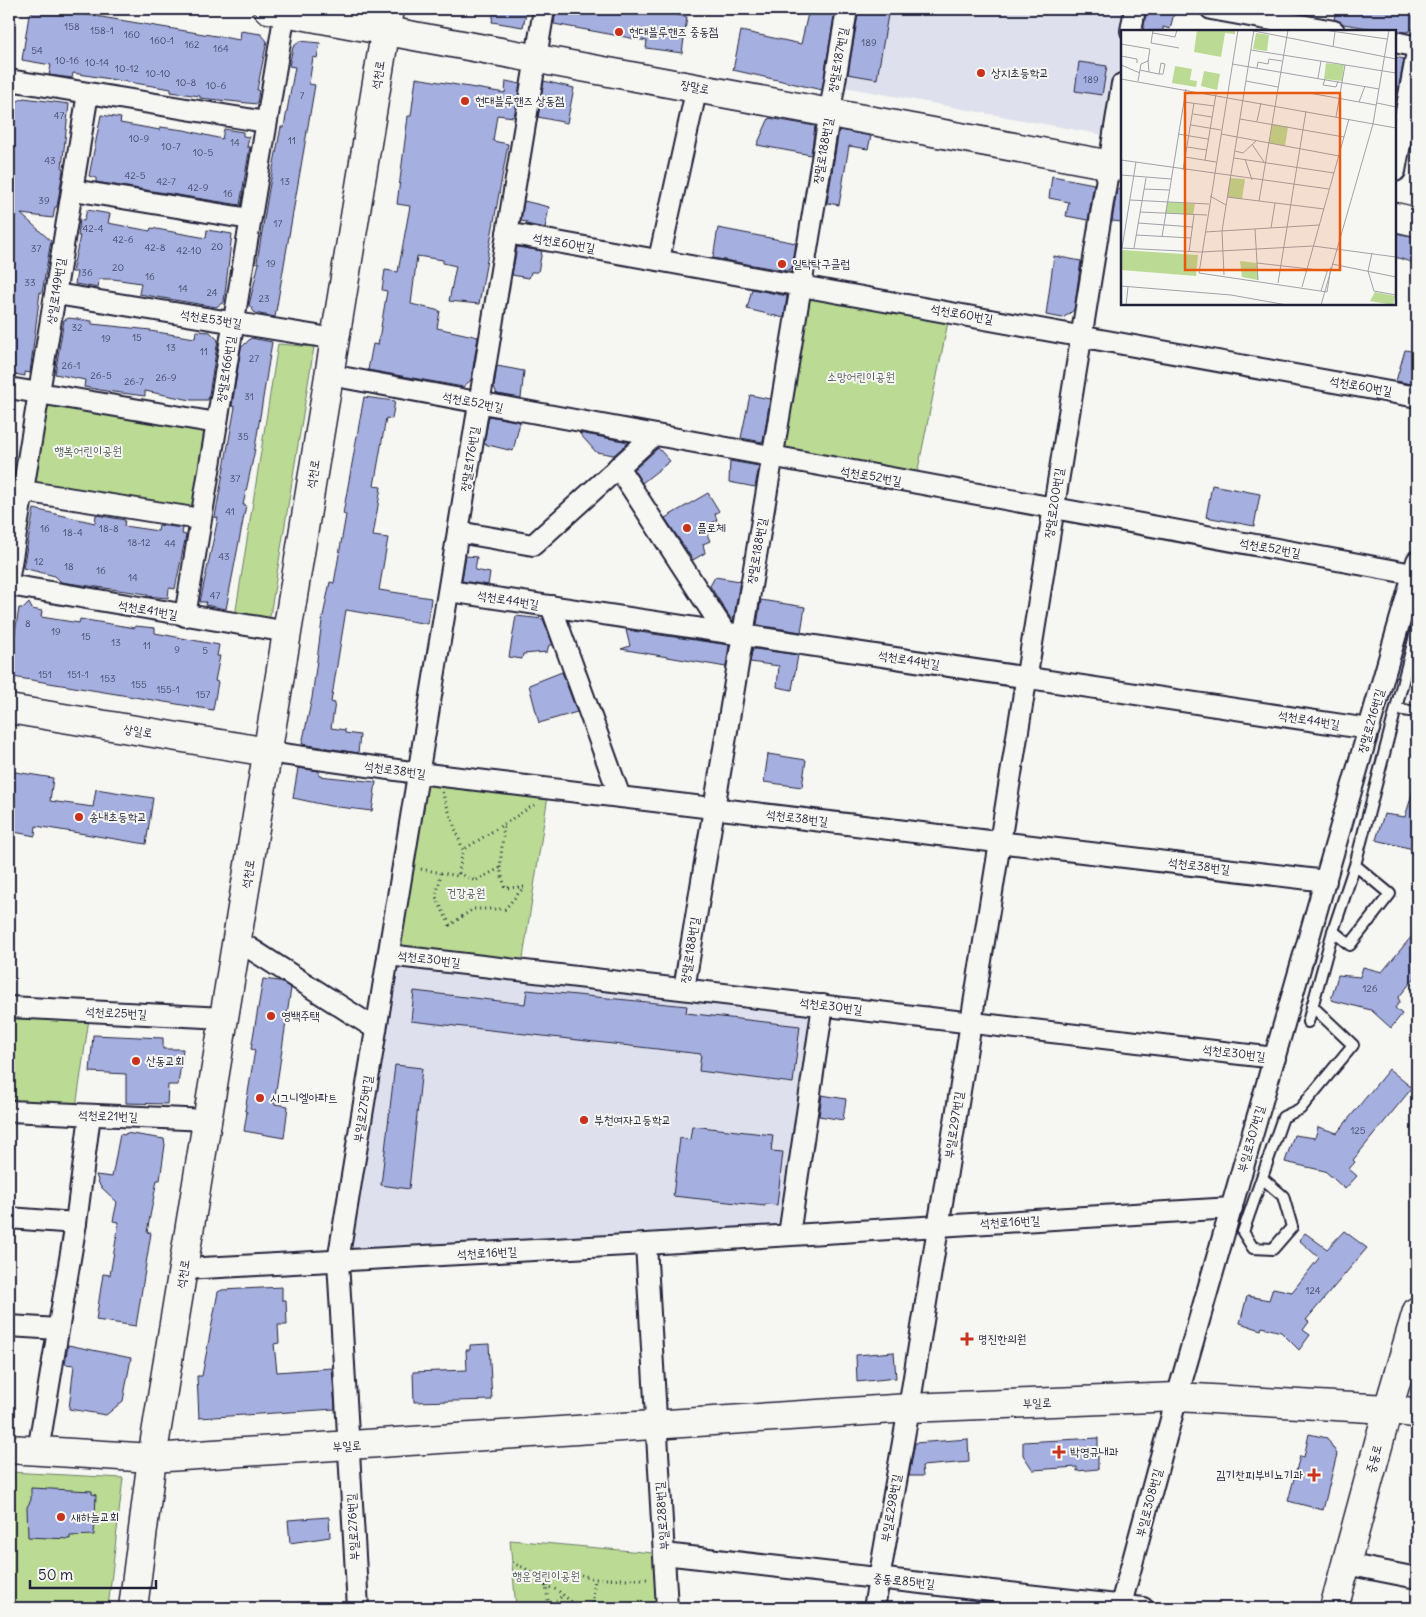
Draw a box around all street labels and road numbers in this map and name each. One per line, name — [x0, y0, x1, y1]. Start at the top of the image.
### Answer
street label: 장말로187번길 — [824, 26, 851, 94]
street label: 석천로 — [368, 59, 387, 90]
street label: 장말로 — [679, 76, 711, 97]
street label: 장말로188번길 — [809, 116, 836, 185]
street label: 석천로60번길 — [532, 230, 597, 255]
street label: 상일로149번길 — [43, 256, 68, 325]
street label: 석천로60번길 — [930, 301, 995, 326]
street label: 석천로53번길 — [179, 306, 243, 331]
street label: 장말로166번길 — [213, 334, 238, 403]
street label: 석천로60번길 — [1329, 373, 1394, 398]
street label: 석천로52번길 — [441, 388, 505, 415]
street label: 장말로176번길 — [457, 425, 482, 493]
street label: 석천로 — [303, 458, 322, 489]
street label: 석천로52번길 — [839, 463, 903, 488]
street label: 장말로200번길 — [1041, 467, 1066, 539]
street label: 장말로188번길 — [743, 516, 770, 585]
street label: 석천로52번길 — [1238, 535, 1302, 560]
street label: 석천로44번길 — [476, 587, 540, 612]
street label: 석천로41번길 — [117, 597, 179, 622]
street label: 석천로44번길 — [877, 647, 941, 672]
street label: 장말로216번길 — [1354, 686, 1387, 755]
street label: 석천로44번길 — [1277, 707, 1341, 732]
street label: 상일로 — [123, 721, 154, 740]
street label: 석천로38번길 — [363, 758, 427, 781]
street label: 석천로38번길 — [765, 806, 829, 829]
street label: 석천로38번길 — [1167, 854, 1231, 877]
street label: 석천로 — [238, 858, 257, 889]
street label: 장말로188번길 — [677, 915, 702, 984]
street label: 석천로30번길 — [397, 947, 462, 970]
street label: 석천로30번길 — [799, 994, 864, 1017]
street label: 석천로25번길 — [85, 1003, 148, 1022]
street label: 석천로30번길 — [1202, 1041, 1267, 1064]
street label: 부일로275번길 — [350, 1074, 375, 1143]
street label: 부일로297번길 — [941, 1090, 966, 1159]
street label: 부일로307번길 — [1234, 1103, 1267, 1174]
street label: 석천로21번길 — [78, 1107, 138, 1124]
street label: 석천로16번길 — [980, 1212, 1041, 1231]
street label: 석천로16번길 — [457, 1243, 518, 1262]
street label: 석천로 — [173, 1258, 192, 1289]
street label: 부일로 — [1022, 1394, 1052, 1411]
street label: 부일로 — [332, 1437, 362, 1454]
street label: 중동로 — [1363, 1443, 1385, 1475]
street label: 부일로308번길 — [1132, 1467, 1165, 1539]
street label: 부일로298번길 — [877, 1472, 904, 1543]
street label: 부일로288번길 — [652, 1481, 671, 1551]
street label: 부일로276번길 — [343, 1493, 362, 1561]
street label: 중동로85번길 — [872, 1570, 936, 1591]

